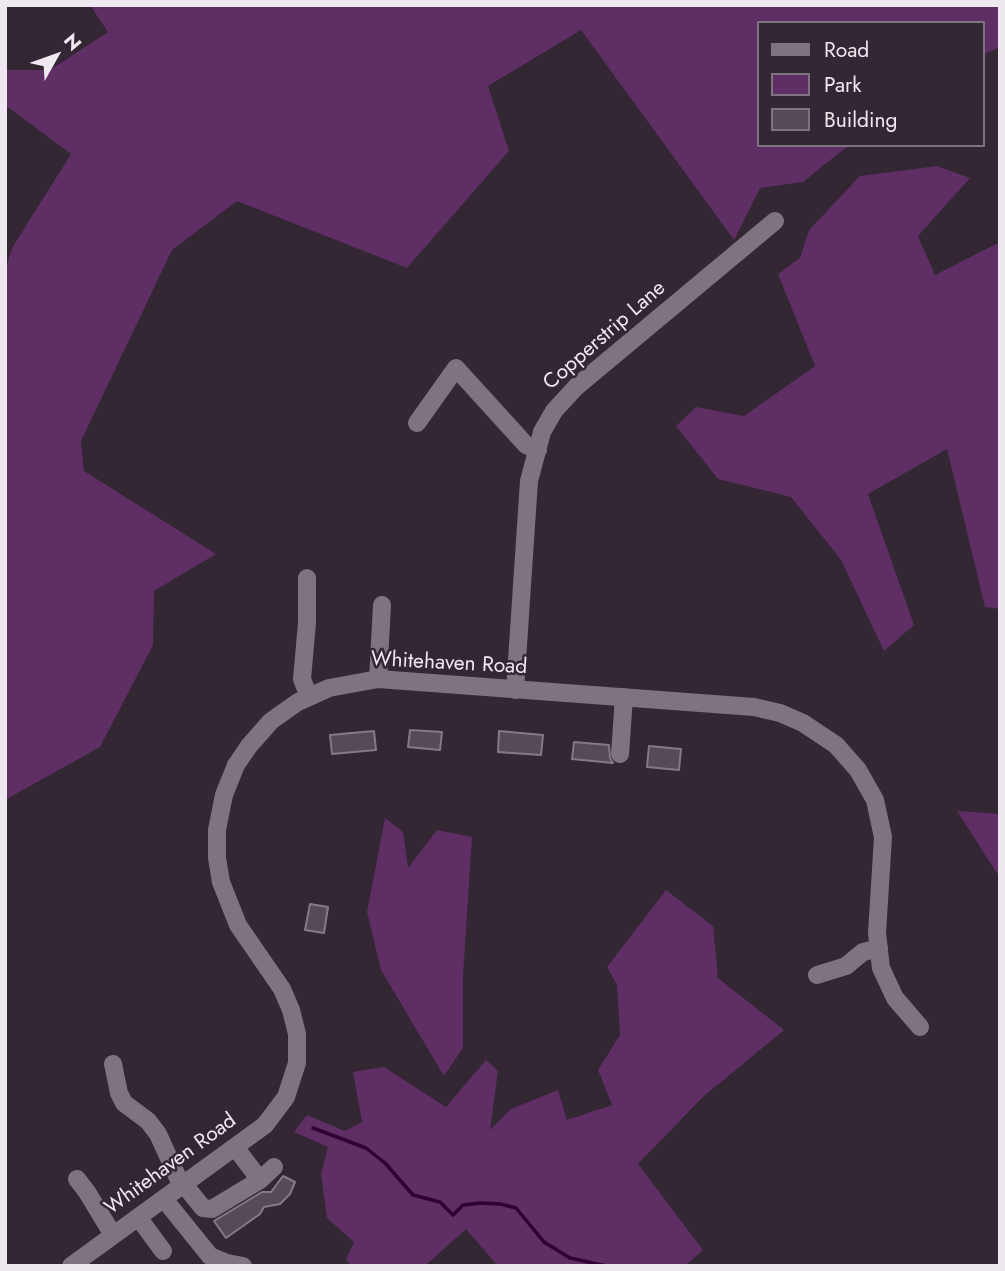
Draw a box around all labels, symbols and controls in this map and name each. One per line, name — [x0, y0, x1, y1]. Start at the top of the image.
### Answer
north arrow — [21, 21, 91, 91]
legend — [757, 21, 984, 147]
text: N — [57, 28, 88, 57]
text: Road — [824, 35, 869, 65]
text: Park — [824, 70, 861, 100]
text: Building — [824, 105, 897, 135]
street label: Copperstrip Lane — [539, 276, 671, 396]
street label: Whitehaven Road — [370, 647, 528, 681]
street label: Whitehaven Road — [100, 1109, 242, 1221]

